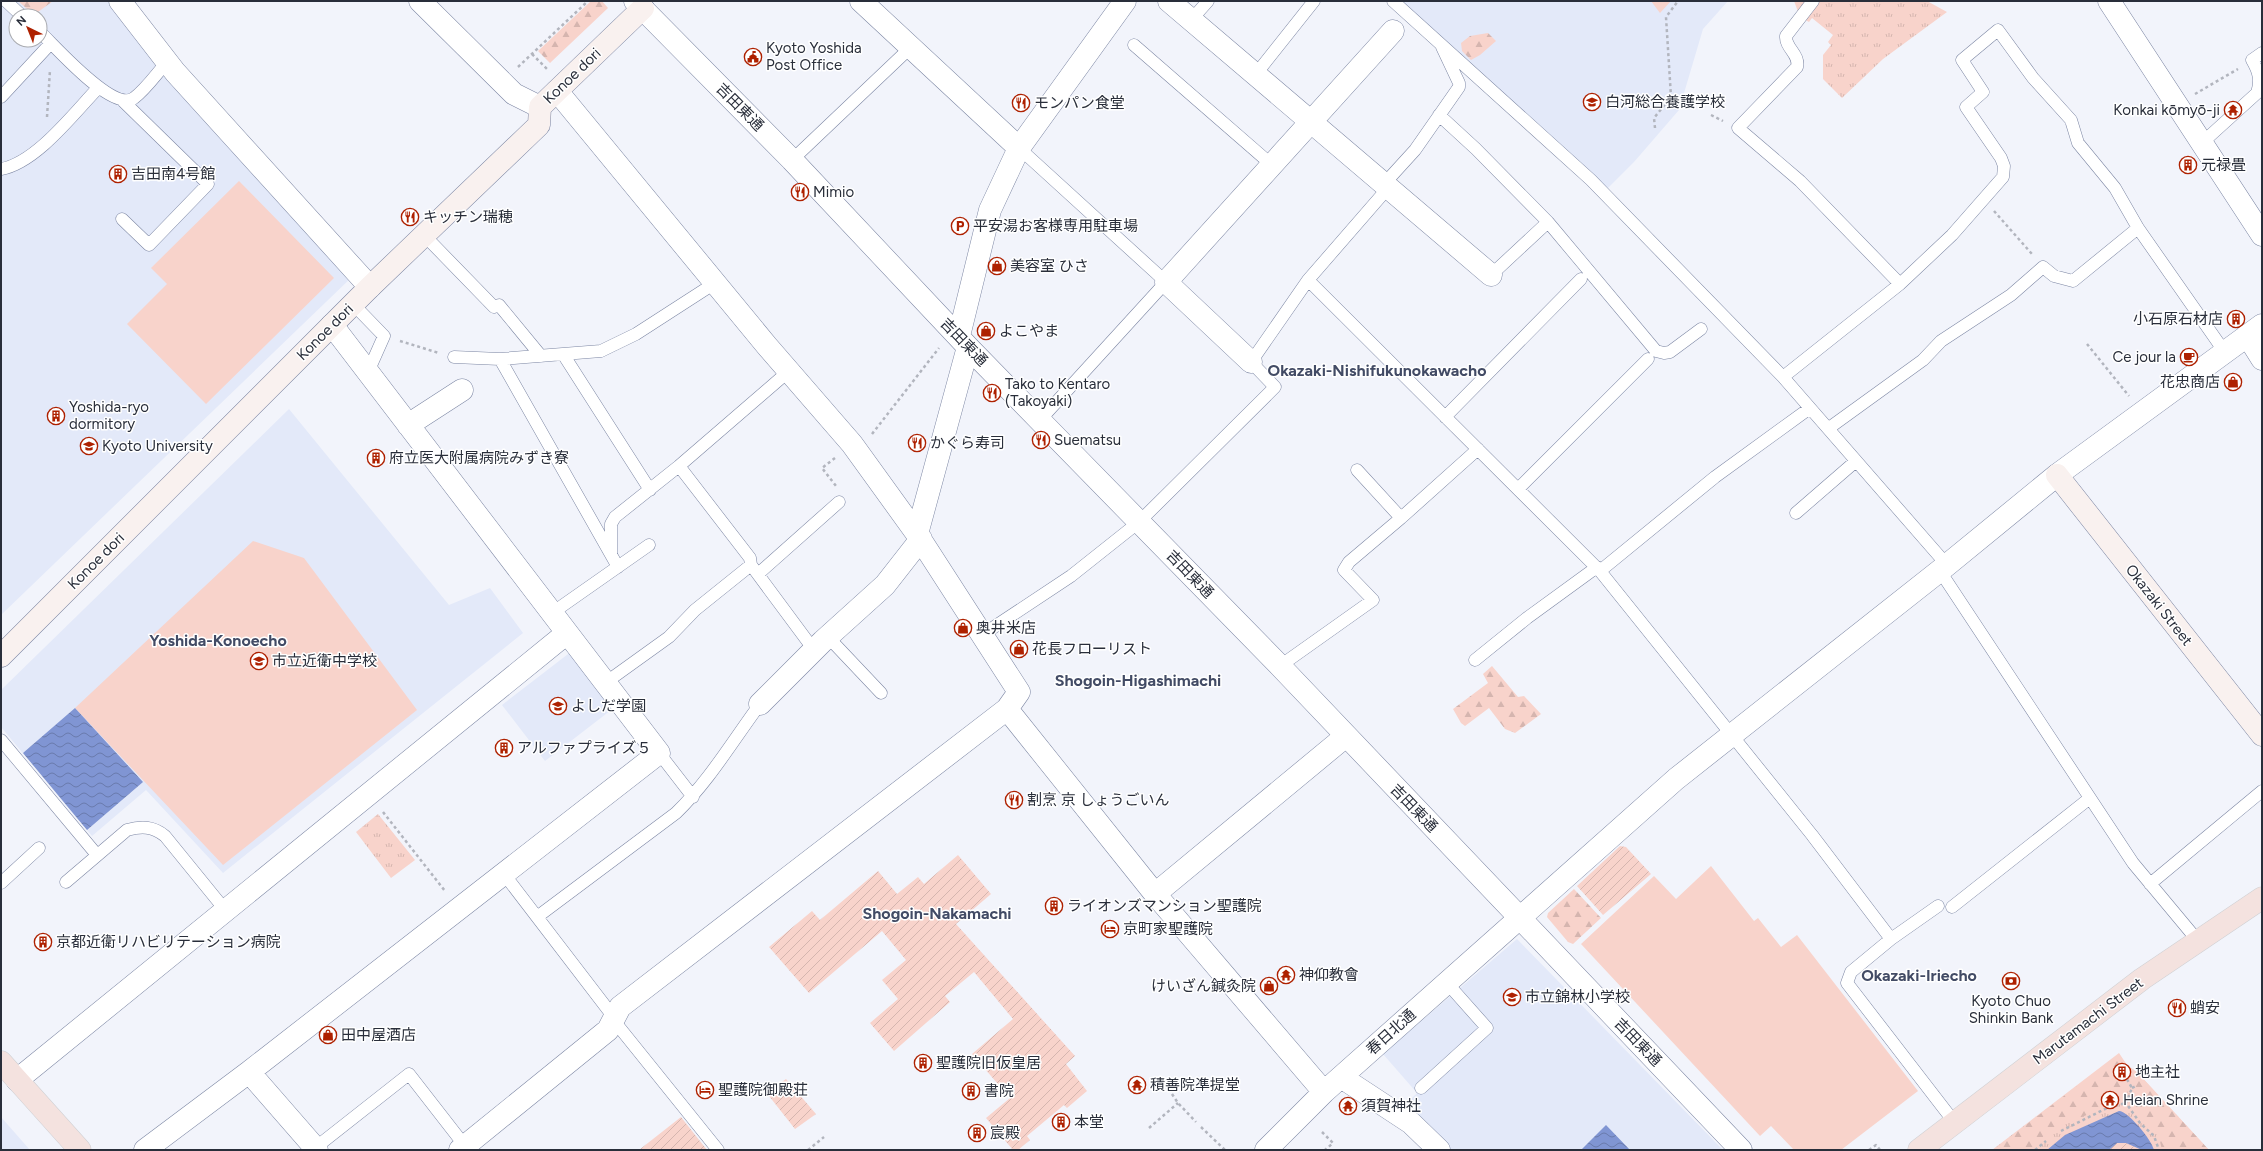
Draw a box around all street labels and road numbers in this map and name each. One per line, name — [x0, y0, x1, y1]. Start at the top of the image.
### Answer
street label: Konoe dori — [540, 44, 604, 108]
street label: 吉田東通 — [712, 79, 768, 135]
street label: Konoe dori — [293, 300, 357, 364]
street label: 吉田東通 — [937, 314, 991, 370]
street label: Konoe dori — [64, 529, 128, 593]
street label: 吉田東通 — [1163, 546, 1217, 602]
street label: Okazaki Street — [2122, 561, 2196, 649]
street label: 吉田東通 — [1387, 780, 1441, 836]
street label: Marutamachi Street — [2029, 974, 2147, 1068]
street label: 春日北通 — [1363, 1005, 1419, 1059]
street label: 吉田東通 — [1611, 1014, 1665, 1070]

